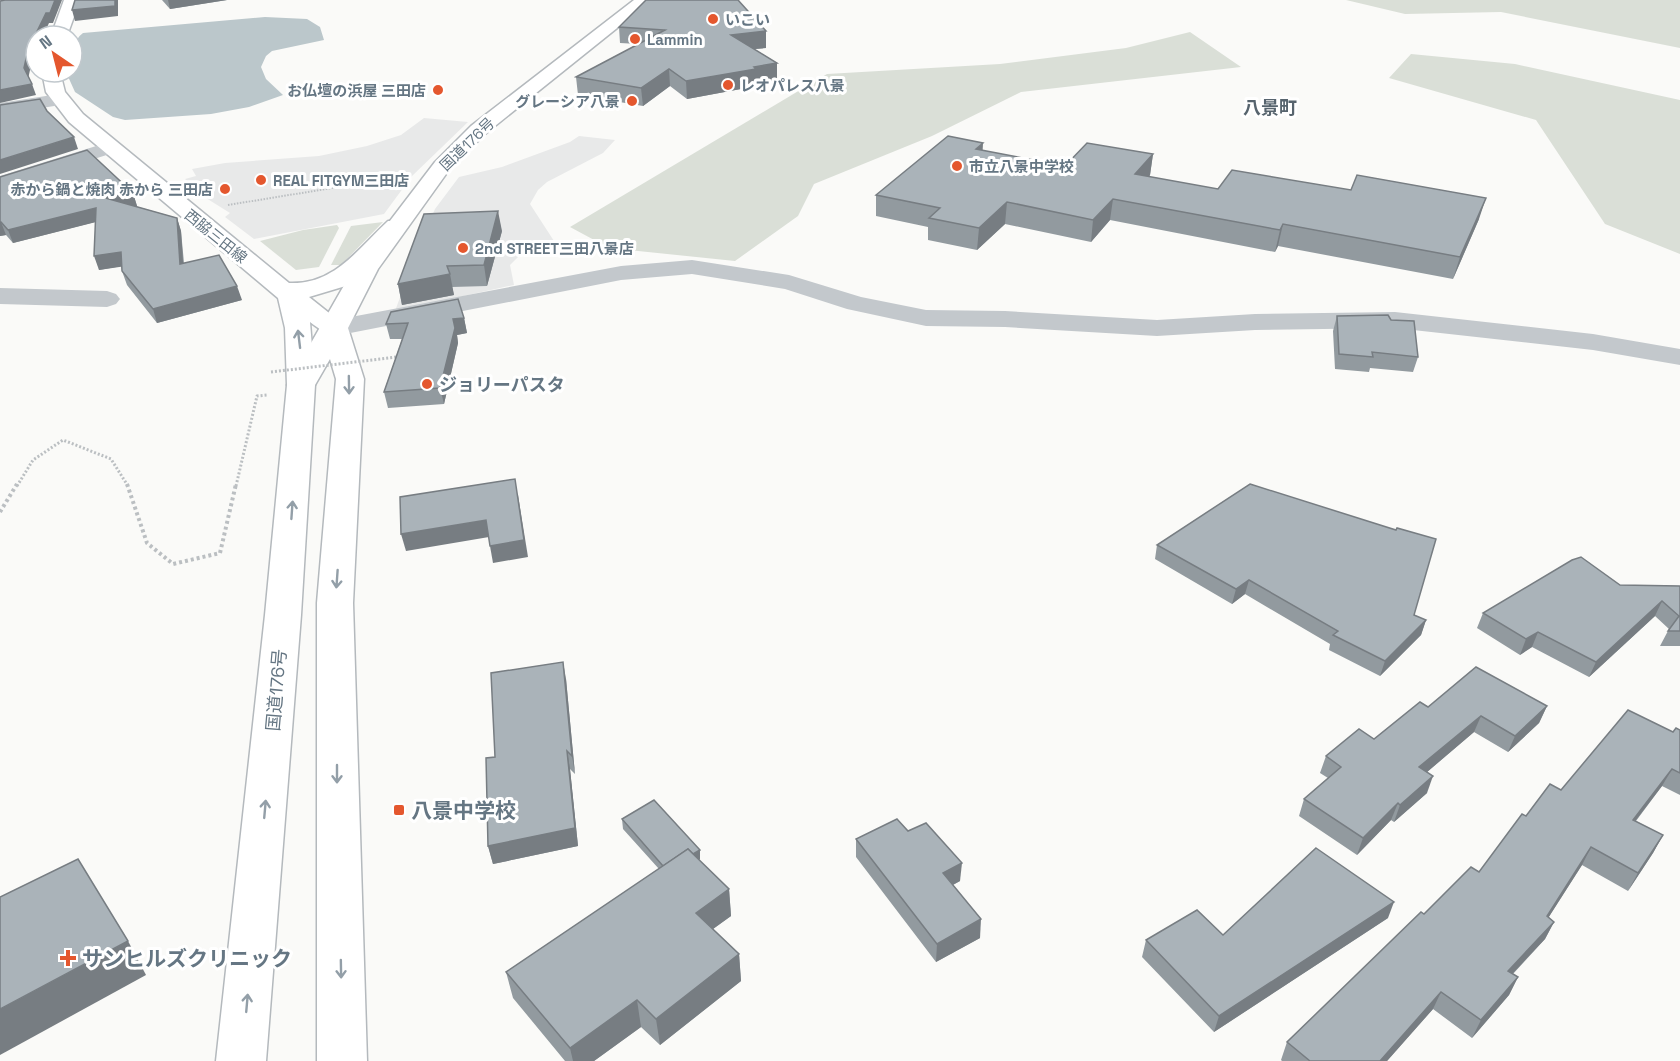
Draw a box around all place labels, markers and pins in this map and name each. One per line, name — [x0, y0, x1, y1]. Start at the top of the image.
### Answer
place label: いこい — [725, 10, 770, 29]
marker: いこい — [706, 12, 720, 26]
place label: Lammin — [647, 30, 703, 49]
marker: Lammin — [628, 32, 642, 46]
place label: レオパレス八景 — [740, 76, 845, 95]
marker: レオパレス八景 — [721, 78, 735, 92]
place label: お仏壇の浜屋 三田店 — [287, 81, 426, 100]
marker: お仏壇の浜屋 三田店 — [431, 83, 445, 97]
place label: グレーシア八景 — [515, 92, 620, 111]
marker: グレーシア八景 — [625, 94, 639, 108]
place label: 市立八景中学校 — [969, 157, 1074, 176]
marker: 市立八景中学校 — [950, 159, 964, 173]
place label: REAL FITGYM三田店 — [273, 171, 409, 190]
marker: REAL FITGYM三田店 — [254, 173, 268, 187]
place label: 赤から鍋と焼肉 赤から 三田店 — [10, 180, 213, 199]
marker: 赤から鍋と焼肉 赤から 三田店 — [218, 182, 232, 196]
place label: 2nd STREET三田八景店 — [475, 239, 634, 258]
marker: 2nd STREET三田八景店 — [456, 241, 470, 255]
place label: ジョリーパスタ — [439, 373, 565, 396]
marker: ジョリーパスタ — [420, 377, 434, 391]
place label: 八景中学校 — [411, 797, 516, 824]
marker: 八景中学校 — [392, 803, 406, 817]
place label: サンヒルズクリニック — [82, 945, 292, 972]
marker: サンヒルズクリニック — [59, 949, 77, 967]

